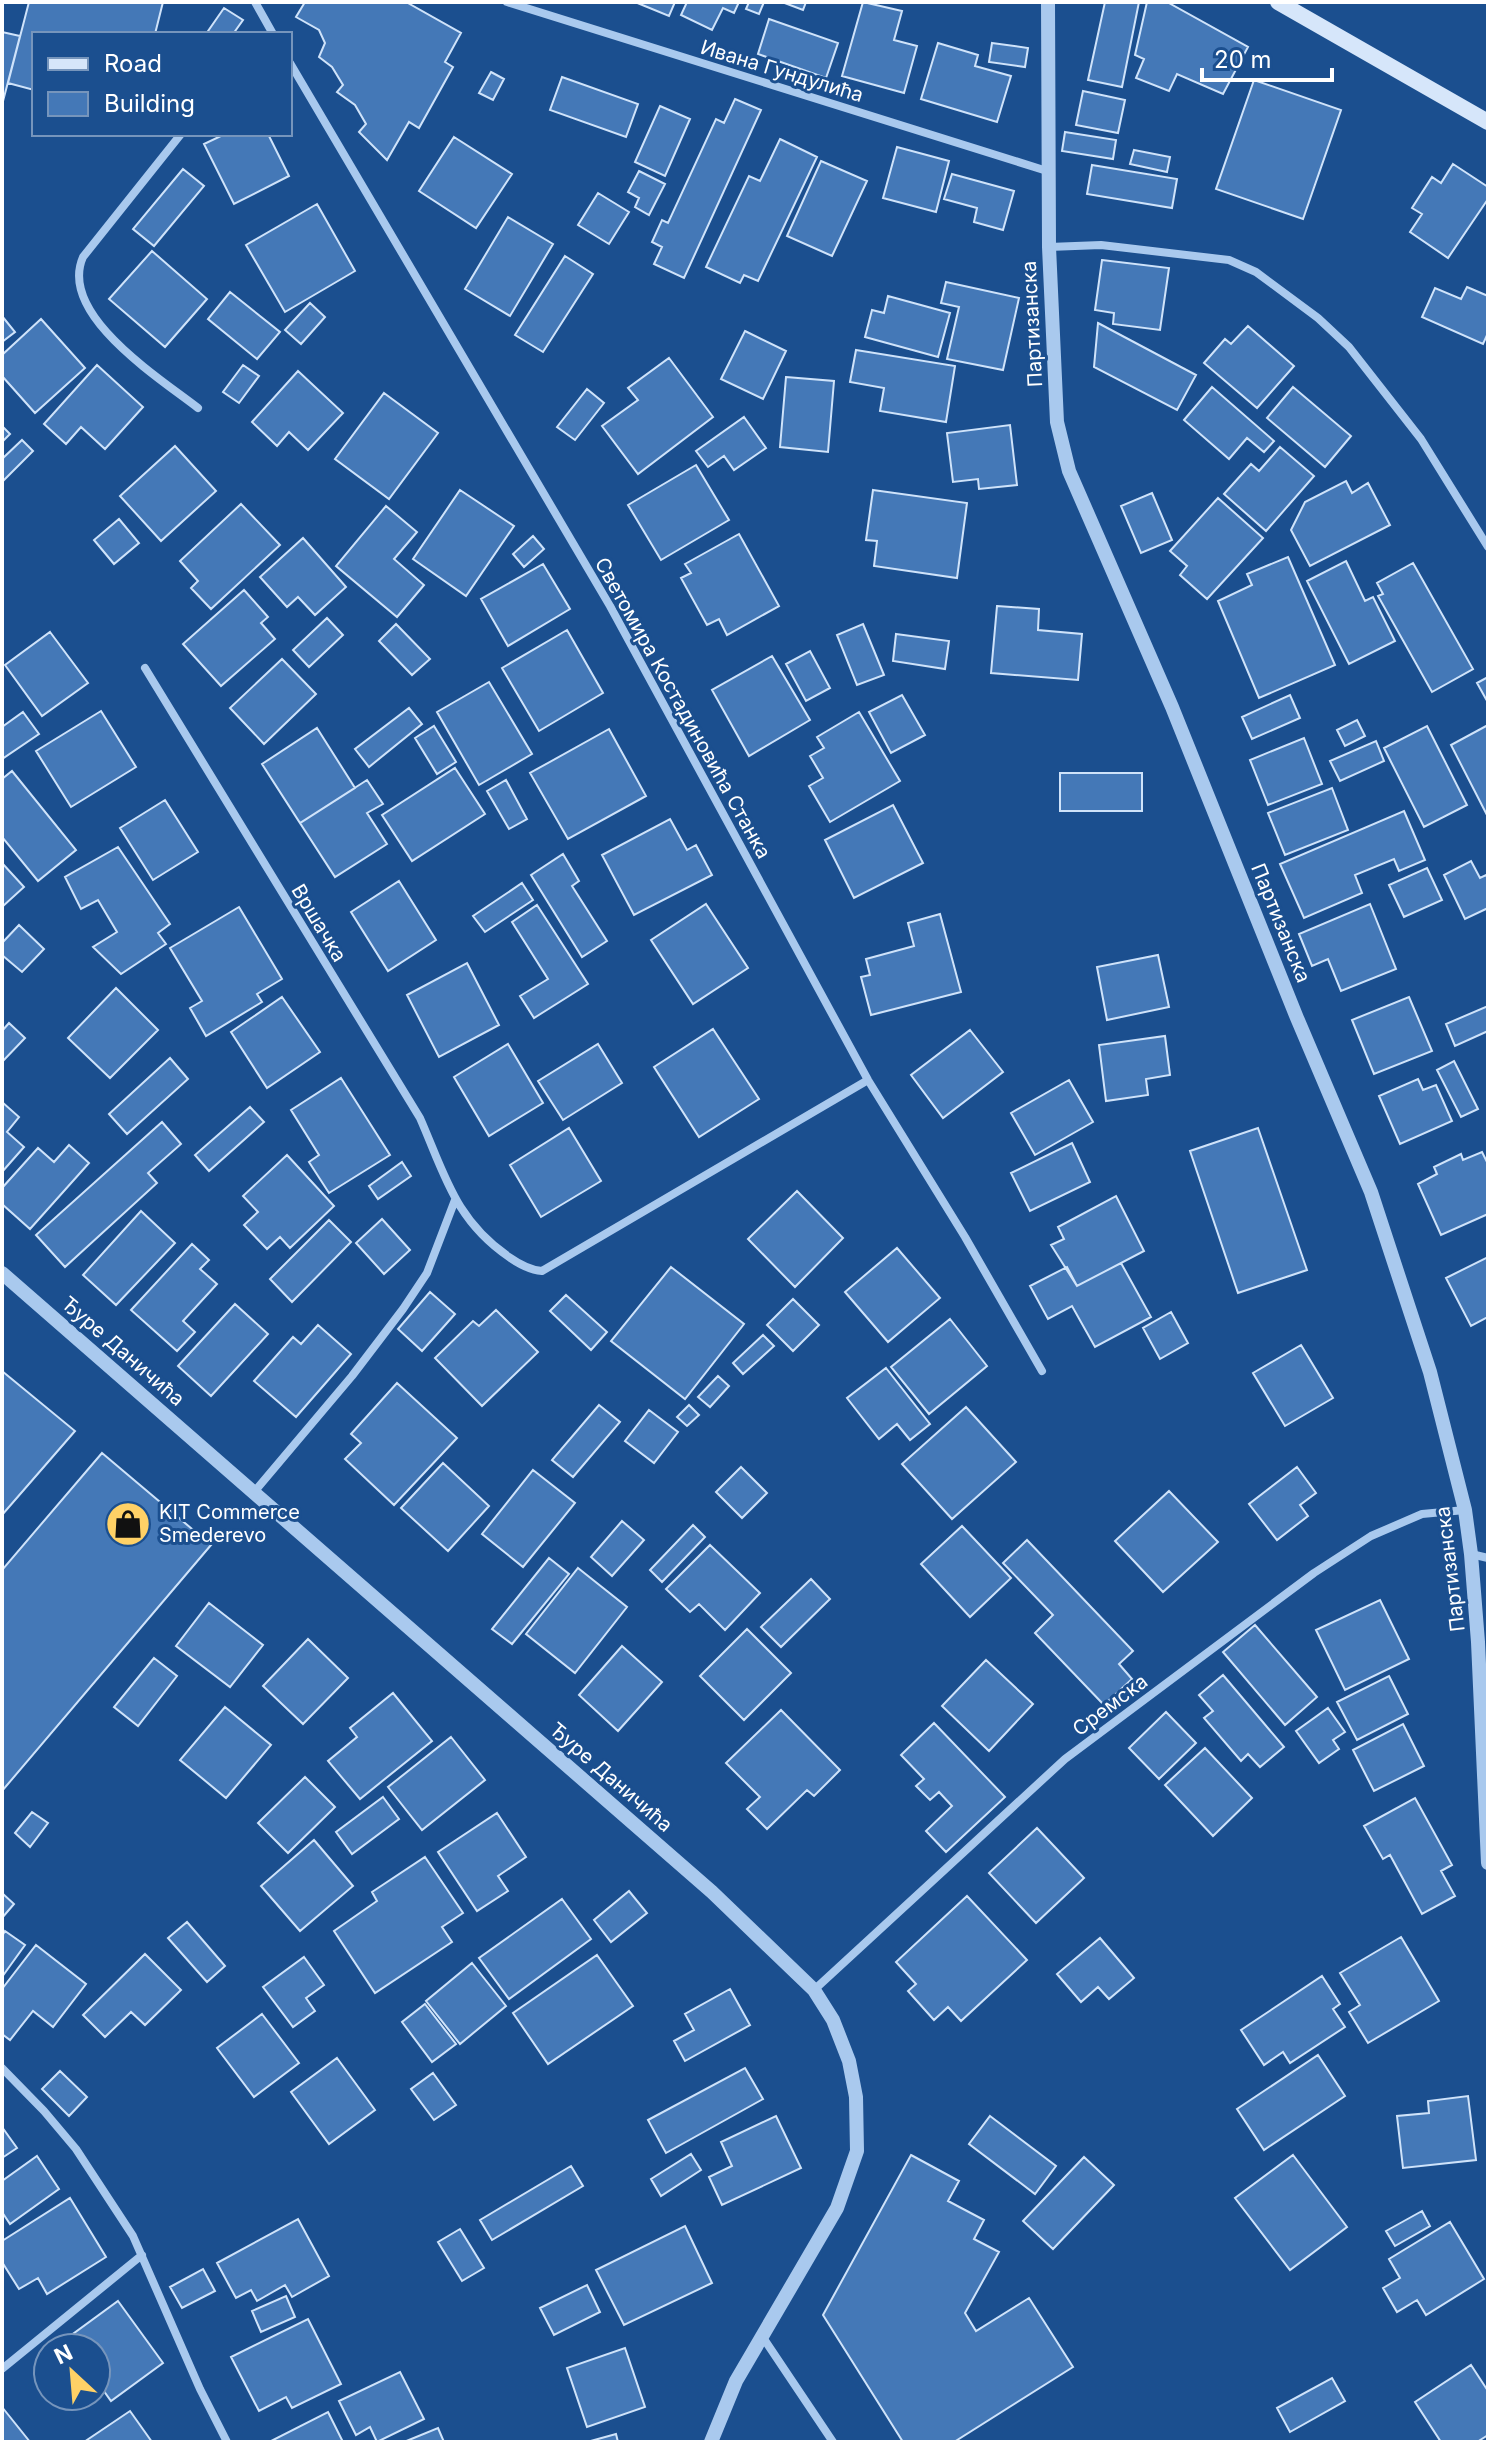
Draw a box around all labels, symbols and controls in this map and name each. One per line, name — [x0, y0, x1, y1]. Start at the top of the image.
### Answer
legend — [32, 32, 292, 136]
scale bar — [1202, 32, 1332, 82]
street label: Ивана Гундулића — [698, 35, 866, 107]
text: 20 m — [1214, 45, 1272, 74]
text: Road — [104, 49, 162, 78]
text: Building — [104, 89, 195, 118]
street label: Партизанска — [1017, 260, 1047, 388]
street label: Светомира Костадиновића Станка — [590, 553, 776, 863]
street label: Партизанска — [1246, 860, 1316, 986]
street label: Вршачка — [286, 880, 352, 966]
street label: Ђуре Даничића — [57, 1291, 189, 1411]
shop icon: KIT Commerce Smederevo — [104, 1500, 152, 1548]
place label: KIT Commerce Smederevo — [159, 1500, 300, 1547]
street label: Партизанска — [1430, 1505, 1470, 1633]
street label: Сремска — [1068, 1669, 1152, 1741]
street label: Ђуре Даничића — [545, 1717, 677, 1837]
north arrow — [32, 2332, 112, 2412]
text: N — [50, 2339, 76, 2369]

